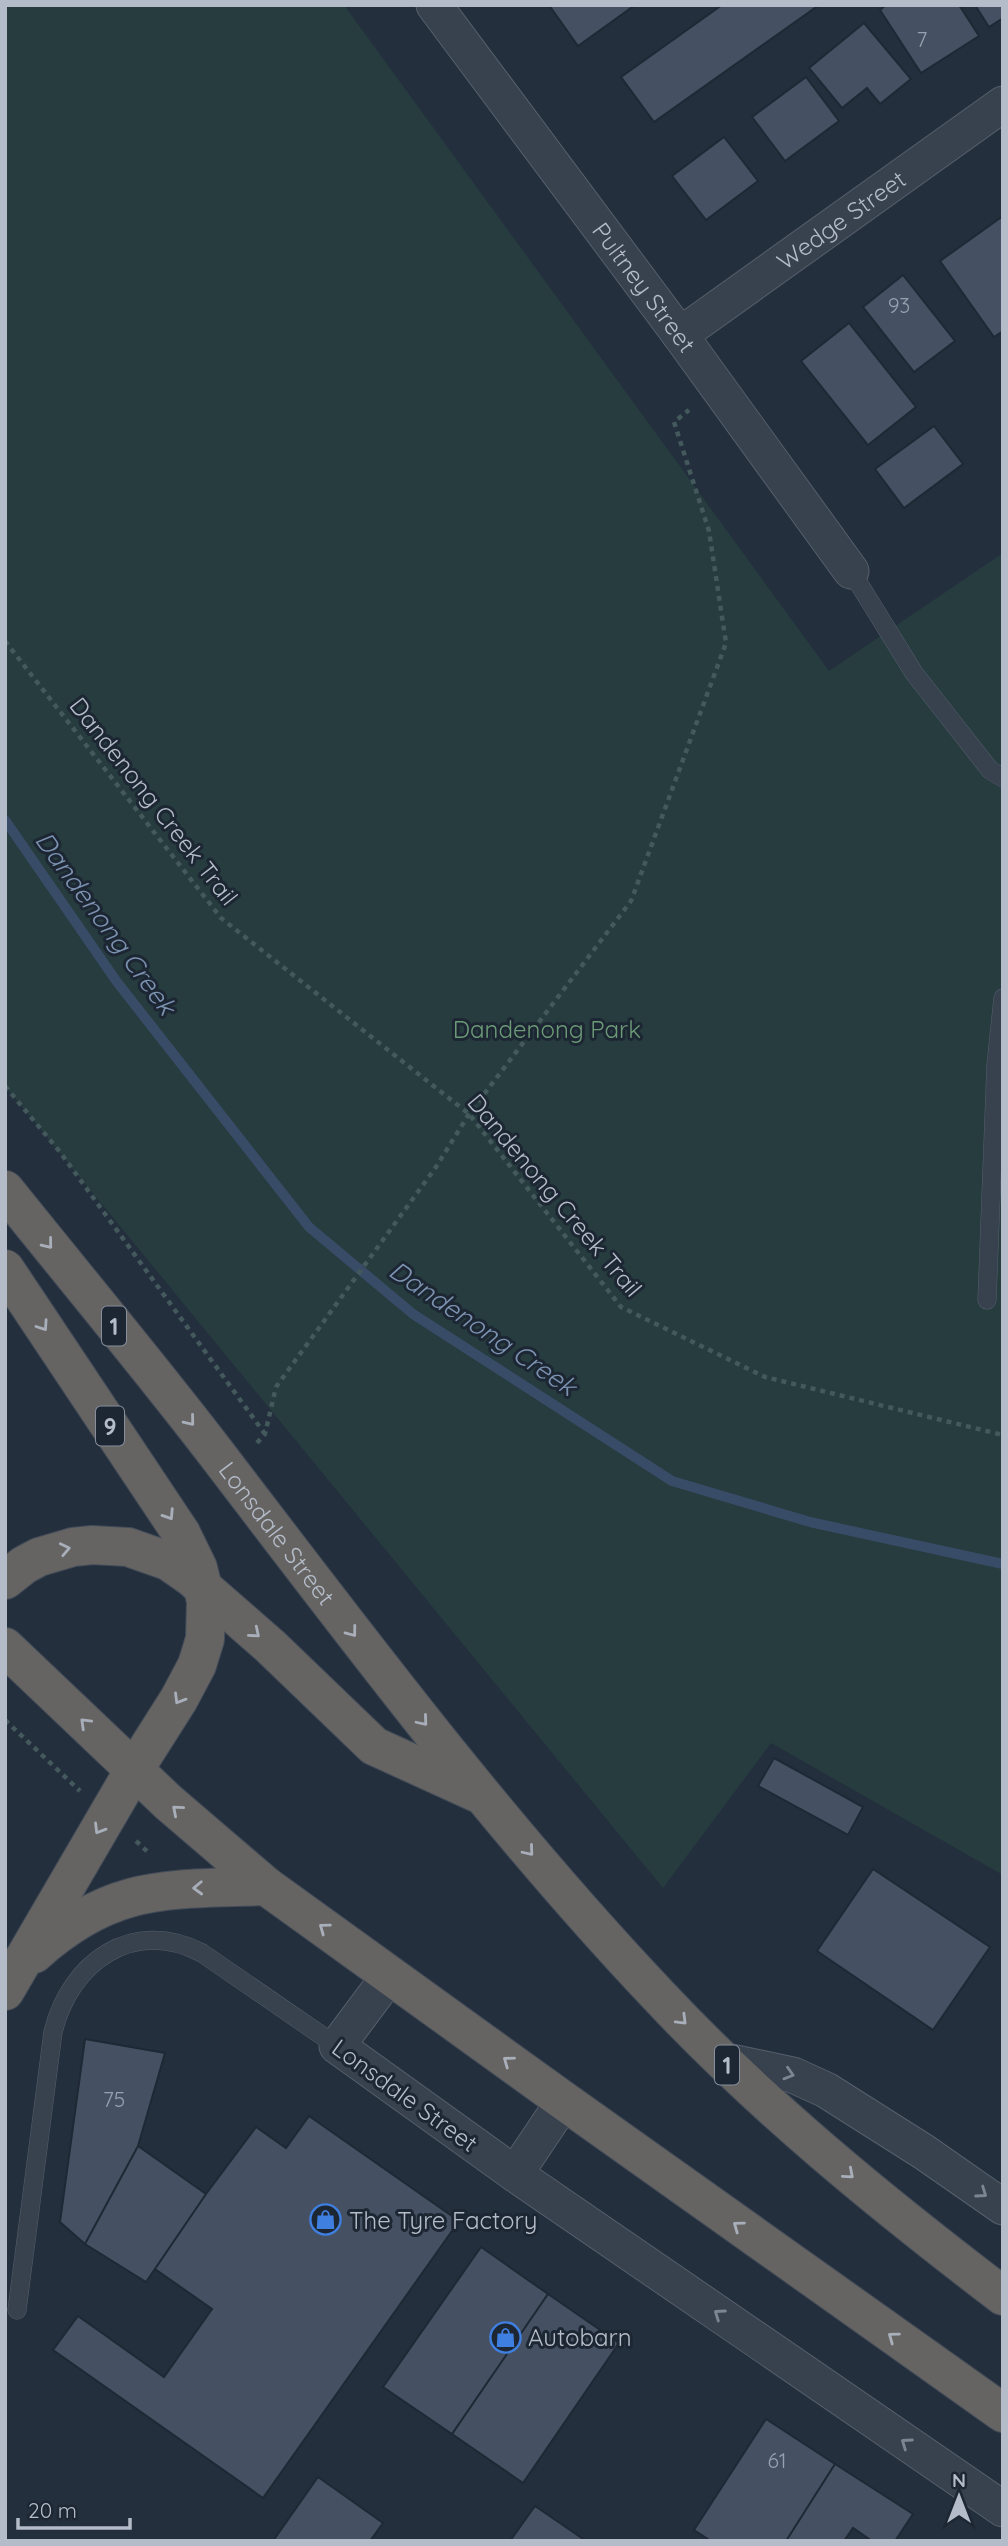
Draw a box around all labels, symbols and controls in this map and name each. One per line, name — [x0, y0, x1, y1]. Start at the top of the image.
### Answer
house number: 7 — [917, 26, 928, 52]
street label: Wedge Street — [771, 164, 911, 276]
street label: Pultney Street — [586, 216, 703, 358]
house number: 93 — [888, 292, 910, 318]
street label: Dandenong Creek Trail — [63, 691, 245, 911]
water label: Dandenong Creek — [28, 825, 185, 1023]
park label: Dandenong Park — [453, 1014, 641, 1044]
street label: Dandenong Creek Trail — [461, 1087, 649, 1303]
one-way arrow — [40, 1235, 52, 1248]
water label: Dandenong Creek — [383, 1253, 585, 1404]
road number: 1 — [102, 1306, 126, 1345]
one-way arrow — [35, 1318, 48, 1331]
road number: 9 — [96, 1406, 124, 1446]
one-way arrow — [182, 1413, 194, 1426]
street label: Lonsdale Street — [213, 1456, 341, 1611]
one-way arrow — [161, 1507, 174, 1520]
one-way arrow — [58, 1542, 70, 1557]
one-way arrow — [343, 1624, 356, 1637]
one-way arrow — [247, 1625, 260, 1637]
one-way arrow — [174, 1692, 187, 1705]
one-way arrow — [415, 1712, 427, 1725]
one-way arrow — [80, 1718, 93, 1731]
one-way arrow — [172, 1806, 185, 1818]
one-way arrow — [95, 1821, 108, 1834]
one-way arrow — [521, 1843, 533, 1856]
one-way arrow — [192, 1881, 203, 1896]
one-way arrow — [319, 1924, 332, 1936]
one-way arrow — [674, 2011, 687, 2024]
street label: Lonsdale Street — [326, 2032, 484, 2158]
road number: 1 — [715, 2046, 739, 2084]
one-way arrow — [503, 2057, 516, 2069]
one-way arrow — [782, 2066, 794, 2081]
house number: 75 — [103, 2086, 125, 2112]
one-way arrow — [840, 2166, 853, 2178]
one-way arrow — [974, 2185, 987, 2197]
shop icon: The Tyre Factory — [309, 2203, 343, 2237]
place label: The Tyre Factory — [349, 2205, 537, 2235]
one-way arrow — [733, 2222, 746, 2234]
one-way arrow — [714, 2310, 727, 2322]
shop icon: Autobarn — [488, 2320, 522, 2354]
place label: Autobarn — [528, 2322, 632, 2352]
one-way arrow — [888, 2333, 901, 2345]
one-way arrow — [901, 2439, 914, 2451]
house number: 61 — [768, 2447, 786, 2473]
north arrow — [924, 2462, 994, 2532]
text: N — [952, 2468, 966, 2492]
scale bar — [18, 2486, 130, 2530]
text: 20 m — [28, 2497, 77, 2523]

